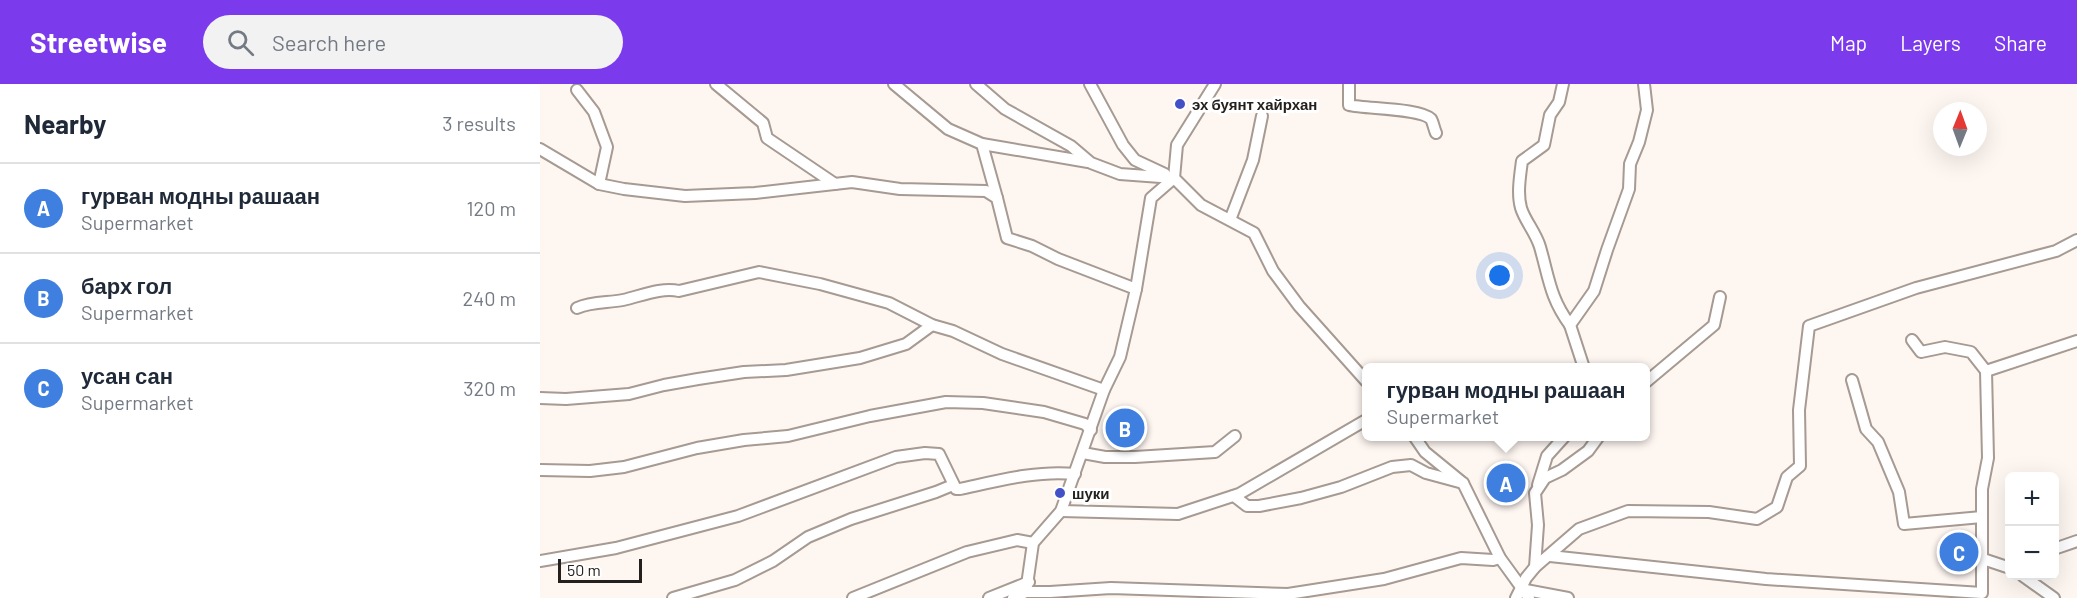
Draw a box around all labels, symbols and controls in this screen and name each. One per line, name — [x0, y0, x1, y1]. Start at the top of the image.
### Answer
search box — [203, 15, 623, 69]
text: Streetwise — [30, 25, 167, 59]
icon: search — [224, 26, 257, 59]
text: Search here — [272, 29, 386, 55]
text: Map — [1830, 30, 1867, 55]
text: Layers — [1900, 30, 1961, 55]
text: Share — [1994, 30, 2047, 55]
place label: эх буянт хайрхан — [1192, 95, 1317, 113]
marker: эх буянт хайрхан — [1173, 97, 1187, 111]
north arrow — [1933, 102, 1987, 156]
text: Nearby — [24, 108, 106, 139]
text: 3 results — [442, 111, 516, 135]
text: гурван модны рашаан — [81, 182, 320, 208]
text: A — [37, 196, 50, 220]
text: 120 m — [466, 196, 516, 220]
text: Supermarket — [81, 210, 194, 234]
your location — [1485, 261, 1514, 290]
text: барх гол — [81, 272, 172, 298]
text: B — [37, 286, 50, 310]
text: 240 m — [462, 286, 516, 310]
text: Supermarket — [81, 300, 194, 324]
text: усан сан — [81, 362, 173, 388]
popup — [1362, 363, 1650, 441]
text: C — [37, 376, 50, 400]
text: 320 m — [463, 376, 516, 400]
text: гурван модны рашаан — [1386, 376, 1626, 402]
text: Supermarket — [81, 390, 194, 414]
text: Supermarket — [1386, 404, 1499, 428]
pin: B — [1106, 406, 1144, 450]
pin: A — [1486, 460, 1526, 506]
map controls — [2005, 472, 2059, 580]
button: + — [2005, 472, 2059, 526]
place label: шуки — [1072, 484, 1110, 502]
marker: шуки — [1053, 486, 1067, 500]
button: − — [2005, 526, 2059, 580]
pin: C — [1940, 530, 1978, 574]
scale bar — [558, 556, 642, 584]
text: 50 m — [567, 560, 601, 579]

